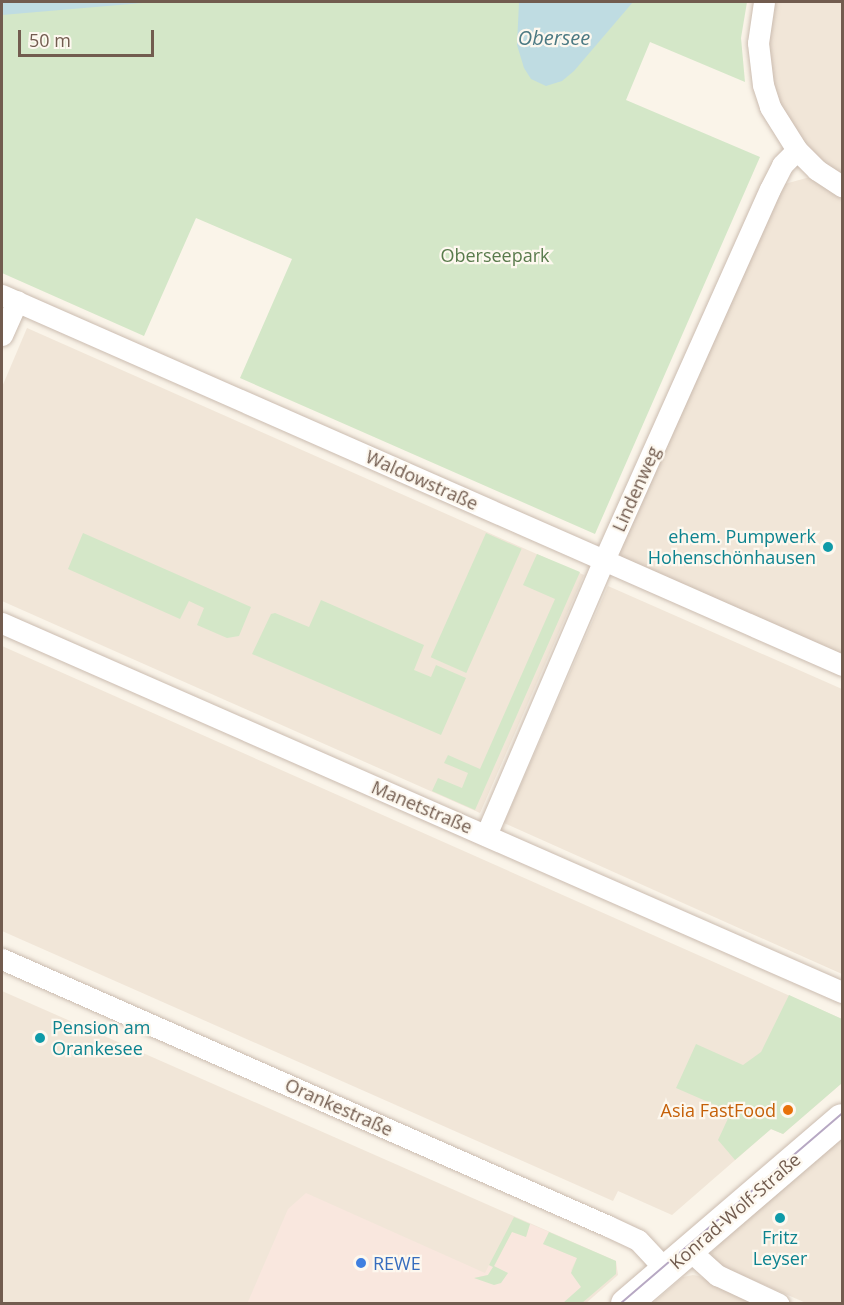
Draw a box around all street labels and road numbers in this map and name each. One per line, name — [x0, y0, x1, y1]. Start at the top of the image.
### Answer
street label: Lindenweg — [608, 443, 664, 535]
street label: Waldowstraße — [363, 446, 481, 514]
street label: Manetstraße — [368, 776, 476, 838]
street label: Orankestraße — [282, 1074, 396, 1140]
street label: Konrad-Wolf-Straße — [665, 1148, 805, 1274]

